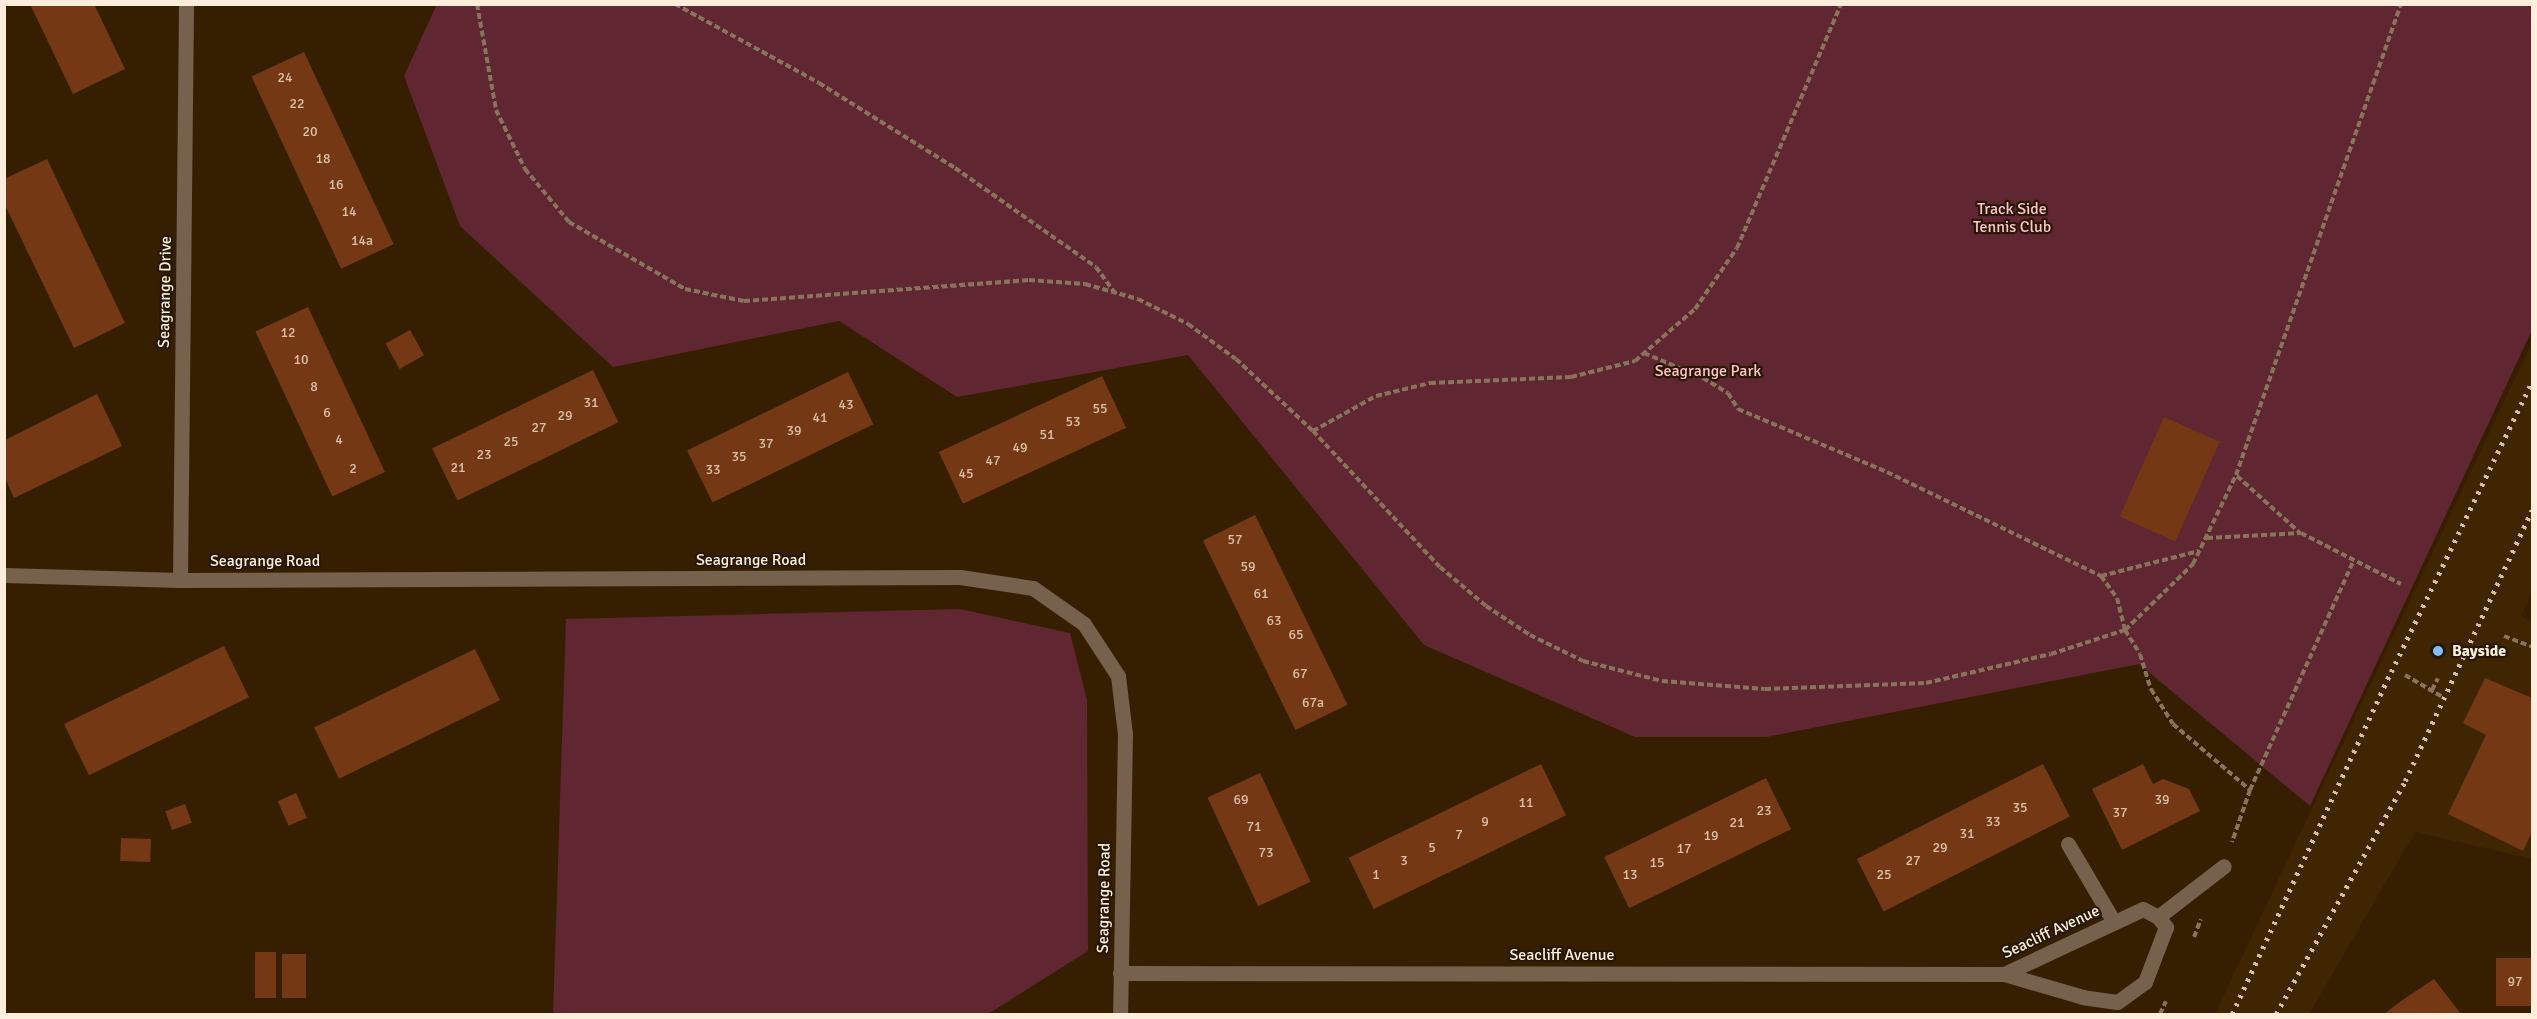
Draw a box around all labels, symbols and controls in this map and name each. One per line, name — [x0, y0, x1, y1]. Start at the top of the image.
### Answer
house number: 24 — [277, 70, 293, 86]
house number: 22 — [289, 96, 305, 112]
house number: 20 — [302, 124, 318, 140]
house number: 18 — [315, 151, 331, 167]
house number: 16 — [328, 177, 344, 193]
park label: Track Side Tennis Club — [1973, 199, 2051, 237]
house number: 14 — [341, 204, 357, 220]
house number: 14a — [351, 233, 373, 249]
street label: Seagrange Drive — [154, 236, 176, 348]
house number: 12 — [280, 325, 296, 341]
house number: 10 — [293, 352, 309, 368]
park label: Seagrange Park — [1655, 361, 1761, 381]
house number: 8 — [310, 379, 318, 395]
house number: 31 — [583, 395, 599, 411]
house number: 43 — [838, 397, 854, 413]
house number: 55 — [1092, 401, 1108, 417]
house number: 6 — [323, 405, 331, 421]
house number: 29 — [557, 408, 573, 424]
house number: 41 — [812, 410, 828, 426]
house number: 53 — [1065, 414, 1081, 430]
house number: 27 — [531, 420, 547, 436]
house number: 39 — [786, 423, 802, 439]
house number: 51 — [1039, 427, 1055, 443]
house number: 4 — [335, 432, 343, 448]
house number: 25 — [503, 434, 519, 450]
house number: 37 — [758, 436, 774, 452]
house number: 49 — [1012, 440, 1028, 456]
house number: 23 — [476, 447, 492, 463]
house number: 35 — [731, 449, 747, 465]
house number: 47 — [985, 453, 1001, 469]
house number: 21 — [450, 460, 466, 476]
house number: 2 — [349, 461, 357, 477]
house number: 33 — [705, 462, 721, 478]
house number: 45 — [958, 466, 974, 482]
house number: 57 — [1227, 532, 1243, 548]
street label: Seagrange Road — [696, 550, 806, 570]
street label: Seagrange Road — [210, 551, 320, 571]
house number: 59 — [1240, 559, 1256, 575]
house number: 61 — [1253, 586, 1269, 602]
house number: 63 — [1266, 613, 1282, 629]
house number: 65 — [1288, 627, 1304, 643]
place label: Bayside — [2452, 641, 2506, 661]
marker: Bayside — [2429, 642, 2447, 660]
house number: 67 — [1292, 666, 1308, 682]
house number: 67a — [1302, 695, 1324, 711]
house number: 69 — [1233, 792, 1249, 808]
house number: 39 — [2154, 792, 2170, 808]
house number: 11 — [1518, 795, 1534, 811]
house number: 35 — [2012, 800, 2028, 816]
house number: 23 — [1756, 803, 1772, 819]
house number: 37 — [2112, 805, 2128, 821]
house number: 9 — [1481, 814, 1489, 830]
house number: 33 — [1985, 814, 2001, 830]
house number: 21 — [1729, 815, 1745, 831]
house number: 71 — [1246, 819, 1262, 835]
house number: 31 — [1959, 826, 1975, 842]
house number: 7 — [1455, 827, 1463, 843]
house number: 19 — [1703, 828, 1719, 844]
house number: 5 — [1428, 840, 1436, 856]
house number: 29 — [1932, 840, 1948, 856]
house number: 17 — [1676, 841, 1692, 857]
street label: Seagrange Road — [1093, 843, 1115, 953]
house number: 73 — [1258, 845, 1274, 861]
house number: 3 — [1400, 853, 1408, 869]
house number: 27 — [1905, 853, 1921, 869]
house number: 15 — [1649, 855, 1665, 871]
house number: 1 — [1372, 867, 1380, 883]
house number: 13 — [1622, 867, 1638, 883]
house number: 25 — [1876, 867, 1892, 883]
street label: Seacliff Avenue — [1999, 901, 2103, 963]
street label: Seacliff Avenue — [1509, 945, 1615, 965]
house number: 97 — [2507, 974, 2523, 990]

